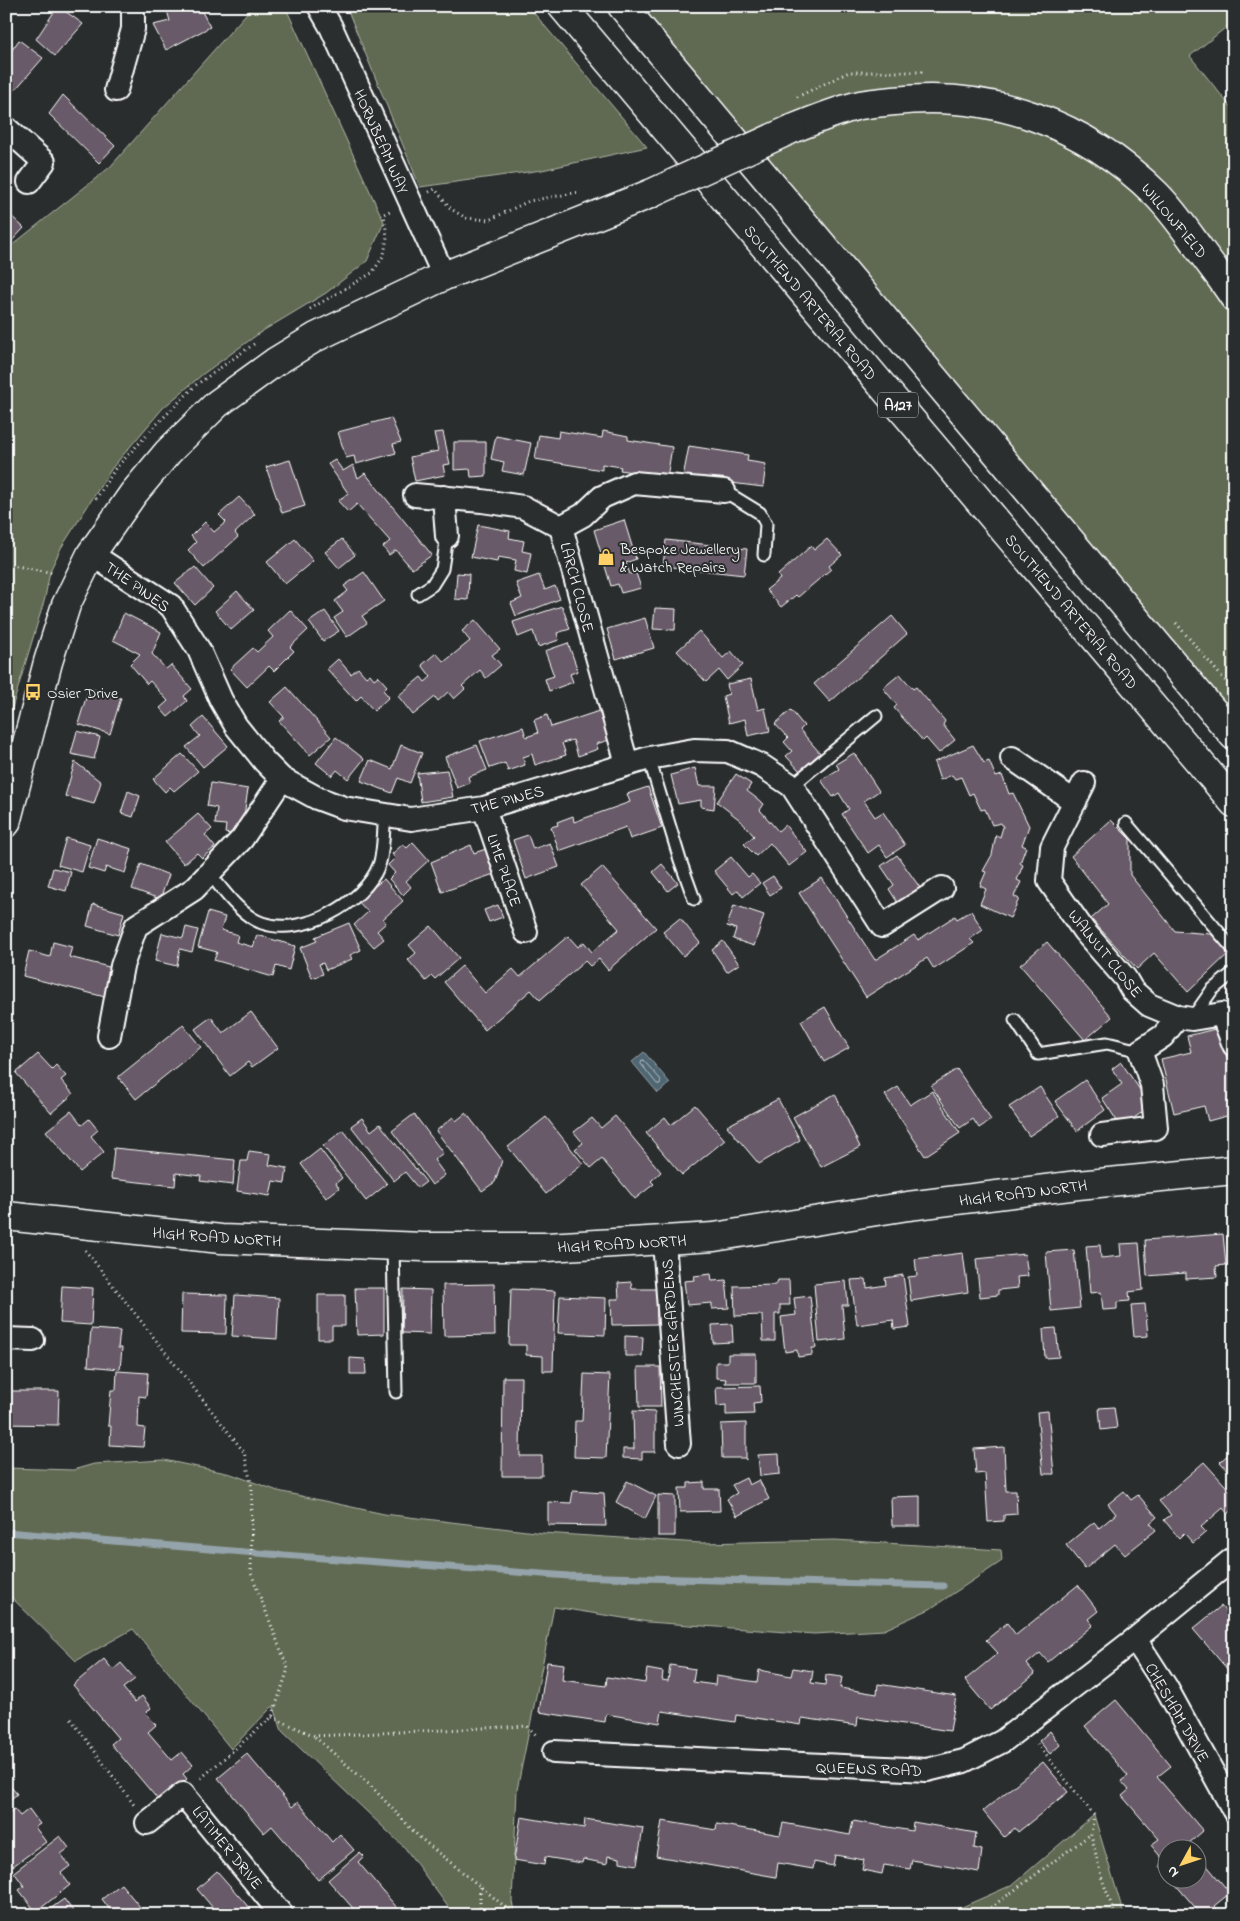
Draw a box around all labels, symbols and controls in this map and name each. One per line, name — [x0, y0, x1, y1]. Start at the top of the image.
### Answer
street label: HORNBEAM WAY — [346, 86, 414, 199]
street label: WILLOWFIELD — [1135, 178, 1212, 264]
street label: SOUTHEND ARTERIAL ROAD — [737, 220, 882, 386]
road number: A127 — [878, 392, 918, 418]
street label: SOUTHEND ARTERIAL ROAD — [998, 529, 1143, 695]
place label: Bespoke Jewellery & Watch Repairs — [619, 538, 740, 580]
street label: LARCH CLOSE — [553, 540, 600, 635]
shop icon: Bespoke Jewellery & Watch Repairs — [596, 547, 616, 567]
street label: THE PINES — [99, 556, 174, 619]
bus stop icon: Osier Drive — [23, 682, 43, 702]
place label: Osier Drive — [47, 682, 119, 706]
street label: THE PINES — [468, 780, 547, 822]
street label: LIME PLACE — [479, 831, 527, 910]
street label: WALNUT CLOSE — [1061, 905, 1148, 1004]
street label: HIGH ROAD NORTH — [958, 1174, 1089, 1214]
street label: HIGH ROAD NORTH — [152, 1222, 282, 1254]
street label: HIGH ROAD NORTH — [557, 1230, 687, 1260]
street label: WINCHESTER GARDENS — [656, 1258, 692, 1427]
street label: CHESHAM DRIVE — [1138, 1659, 1215, 1767]
street label: QUEENS ROAD — [816, 1756, 922, 1784]
street label: LATIMER DRIVE — [185, 1801, 268, 1895]
north arrow — [1158, 1838, 1208, 1888]
text: N — [1162, 1861, 1184, 1882]

